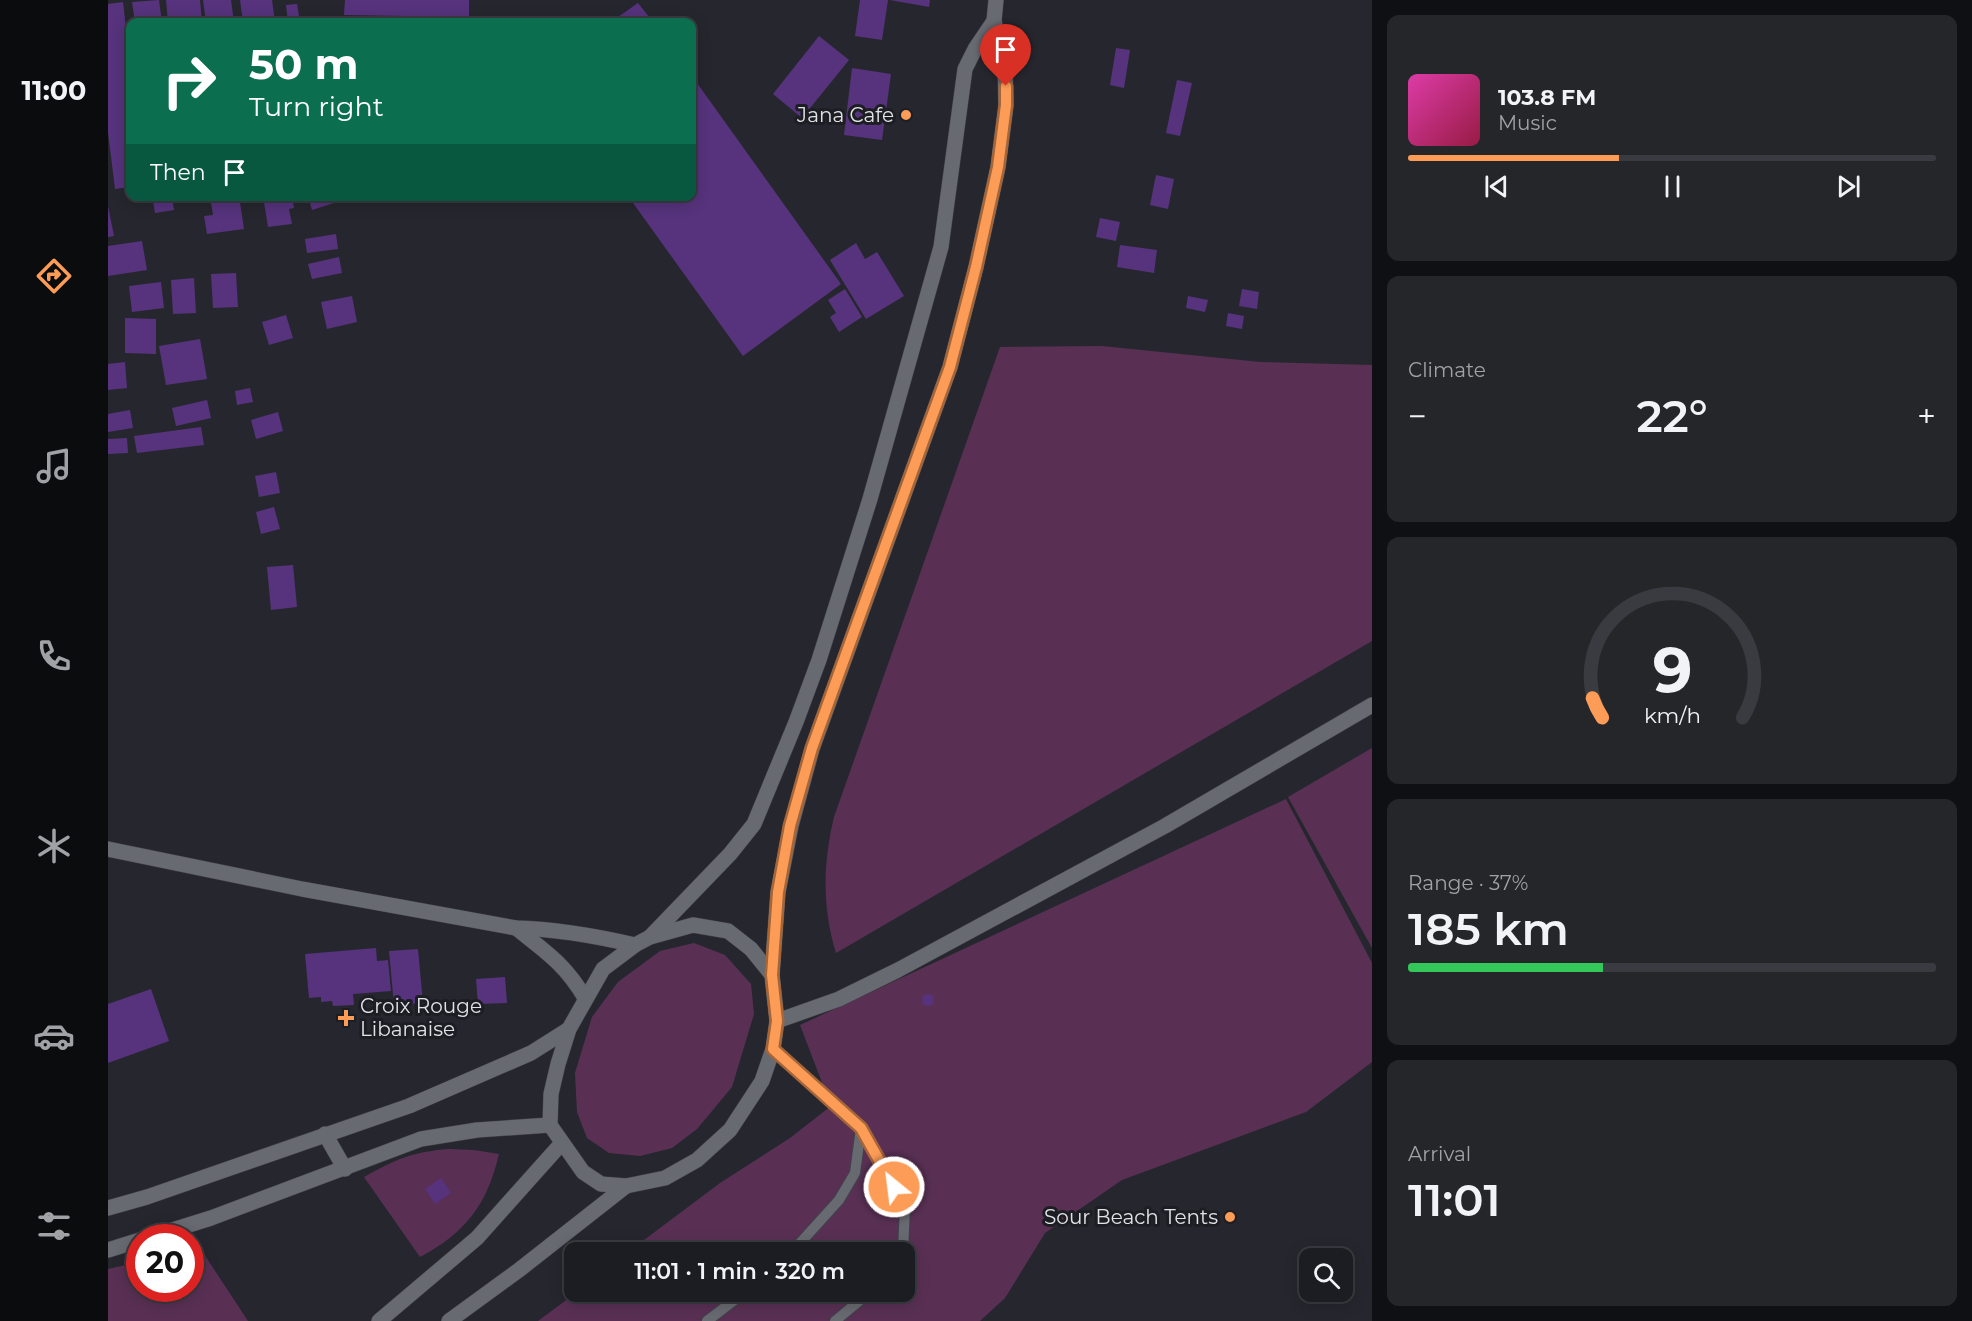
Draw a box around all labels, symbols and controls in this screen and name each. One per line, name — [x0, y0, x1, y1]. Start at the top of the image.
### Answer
pin — [980, 24, 1031, 86]
icon: arrive — [989, 33, 1022, 66]
text: 50 m — [249, 38, 358, 90]
icon: right — [150, 42, 228, 120]
text: 11:00 — [22, 74, 86, 107]
text: 103.8 FM — [1498, 84, 1596, 111]
text: Turn right — [249, 90, 384, 123]
place label: Jana Cafe — [796, 103, 894, 127]
marker: Jana Cafe — [899, 108, 913, 122]
text: Music — [1498, 111, 1557, 135]
icon: arrive — [218, 156, 251, 189]
text: Then — [150, 159, 206, 186]
icon: previous — [1480, 170, 1513, 203]
icon: pause — [1656, 170, 1689, 203]
icon: next — [1832, 170, 1865, 203]
icon: directions — [33, 255, 75, 297]
text: Climate — [1408, 358, 1486, 382]
text: 22° — [1636, 388, 1708, 443]
text: − — [1408, 396, 1427, 436]
text: + — [1917, 396, 1936, 436]
icon: music — [33, 445, 75, 487]
text: 9 — [1652, 632, 1692, 708]
icon: phone — [33, 635, 75, 677]
text: km/h — [1643, 702, 1701, 728]
icon: climate — [33, 825, 75, 867]
text: Range · 37% — [1408, 871, 1528, 895]
text: 185 km — [1408, 901, 1569, 956]
place label: Croix Rouge Libanaise — [360, 994, 482, 1041]
marker: Croix Rouge Libanaise — [337, 1009, 355, 1027]
icon: car — [33, 1015, 75, 1057]
text: Arrival — [1408, 1142, 1471, 1166]
position arrow — [862, 1155, 926, 1219]
text: 11:01 — [1408, 1172, 1501, 1227]
icon: filters — [33, 1205, 75, 1247]
place label: Sour Beach Tents — [1044, 1205, 1218, 1229]
marker: Sour Beach Tents — [1223, 1210, 1237, 1224]
speed limit sign: 20 — [126, 1224, 204, 1302]
map controls — [1299, 1248, 1353, 1302]
button: search — [1299, 1248, 1353, 1302]
text: 11:01 · 1 min · 320 m — [634, 1258, 845, 1285]

